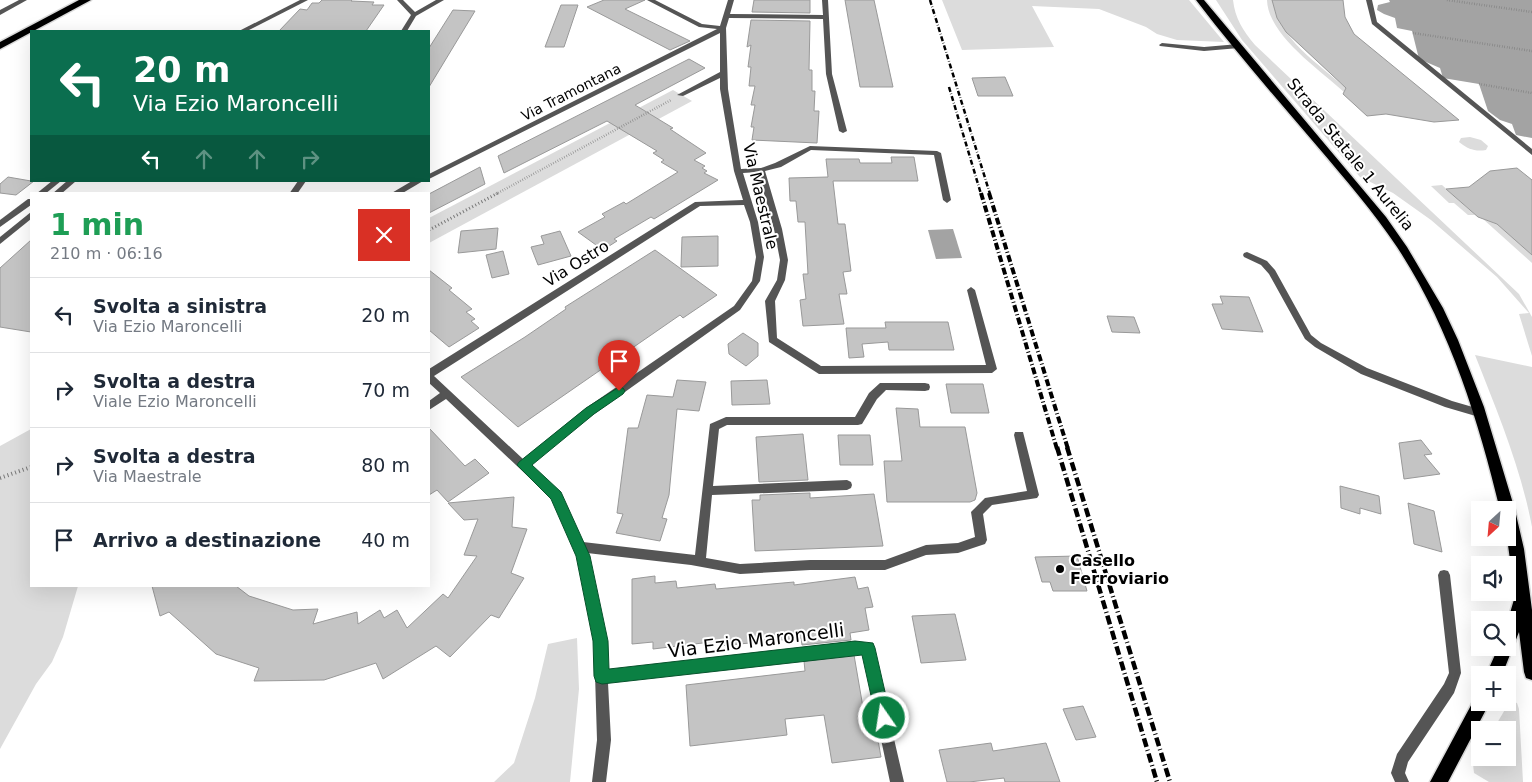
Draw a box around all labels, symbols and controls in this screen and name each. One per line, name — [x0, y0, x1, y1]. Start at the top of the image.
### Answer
icon: left — [50, 50, 115, 115]
text: 20 m — [133, 50, 230, 90]
street label: Via Tramontana — [519, 60, 623, 124]
street label: Strada Statale 1 Aurelia — [1283, 74, 1418, 234]
text: Via Ezio Maroncelli — [133, 91, 339, 116]
street label: Via Maestrale — [739, 141, 782, 251]
icon: left — [137, 145, 165, 173]
icon: ahead — [190, 145, 218, 173]
icon: ahead — [243, 145, 271, 173]
icon: right — [296, 145, 324, 173]
text: 1 min — [50, 207, 144, 242]
button: close — [358, 209, 410, 261]
street label: Via Ostro — [540, 236, 612, 291]
text: 210 m · 06:16 — [50, 244, 163, 263]
text: Svolta a sinistra — [93, 295, 267, 317]
icon: left — [50, 301, 78, 329]
text: 20 m — [361, 304, 410, 326]
text: Via Ezio Maroncelli — [93, 317, 243, 336]
pin — [598, 340, 640, 391]
icon: arrive — [605, 347, 633, 375]
text: Svolta a destra — [93, 370, 256, 392]
icon: right — [50, 376, 78, 404]
text: 70 m — [361, 379, 410, 401]
text: Viale Ezio Maroncelli — [93, 392, 257, 411]
text: Svolta a destra — [93, 445, 256, 467]
icon: right — [50, 451, 78, 479]
text: 80 m — [361, 454, 410, 476]
text: Via Maestrale — [93, 467, 202, 486]
north arrow — [1471, 501, 1516, 546]
map controls — [1471, 501, 1516, 766]
icon: arrive — [50, 526, 78, 554]
text: Arrivo a destinazione — [93, 529, 321, 551]
text: 40 m — [361, 529, 410, 551]
place label: Casello Ferroviario — [1070, 551, 1169, 588]
button: sound — [1471, 556, 1516, 601]
marker: Casello Ferroviario — [1054, 563, 1066, 575]
button: search — [1471, 611, 1516, 656]
street label: Via Ezio Maroncelli — [667, 618, 845, 662]
button: + — [1471, 666, 1516, 711]
position arrow — [857, 691, 909, 743]
button: − — [1471, 721, 1516, 766]

